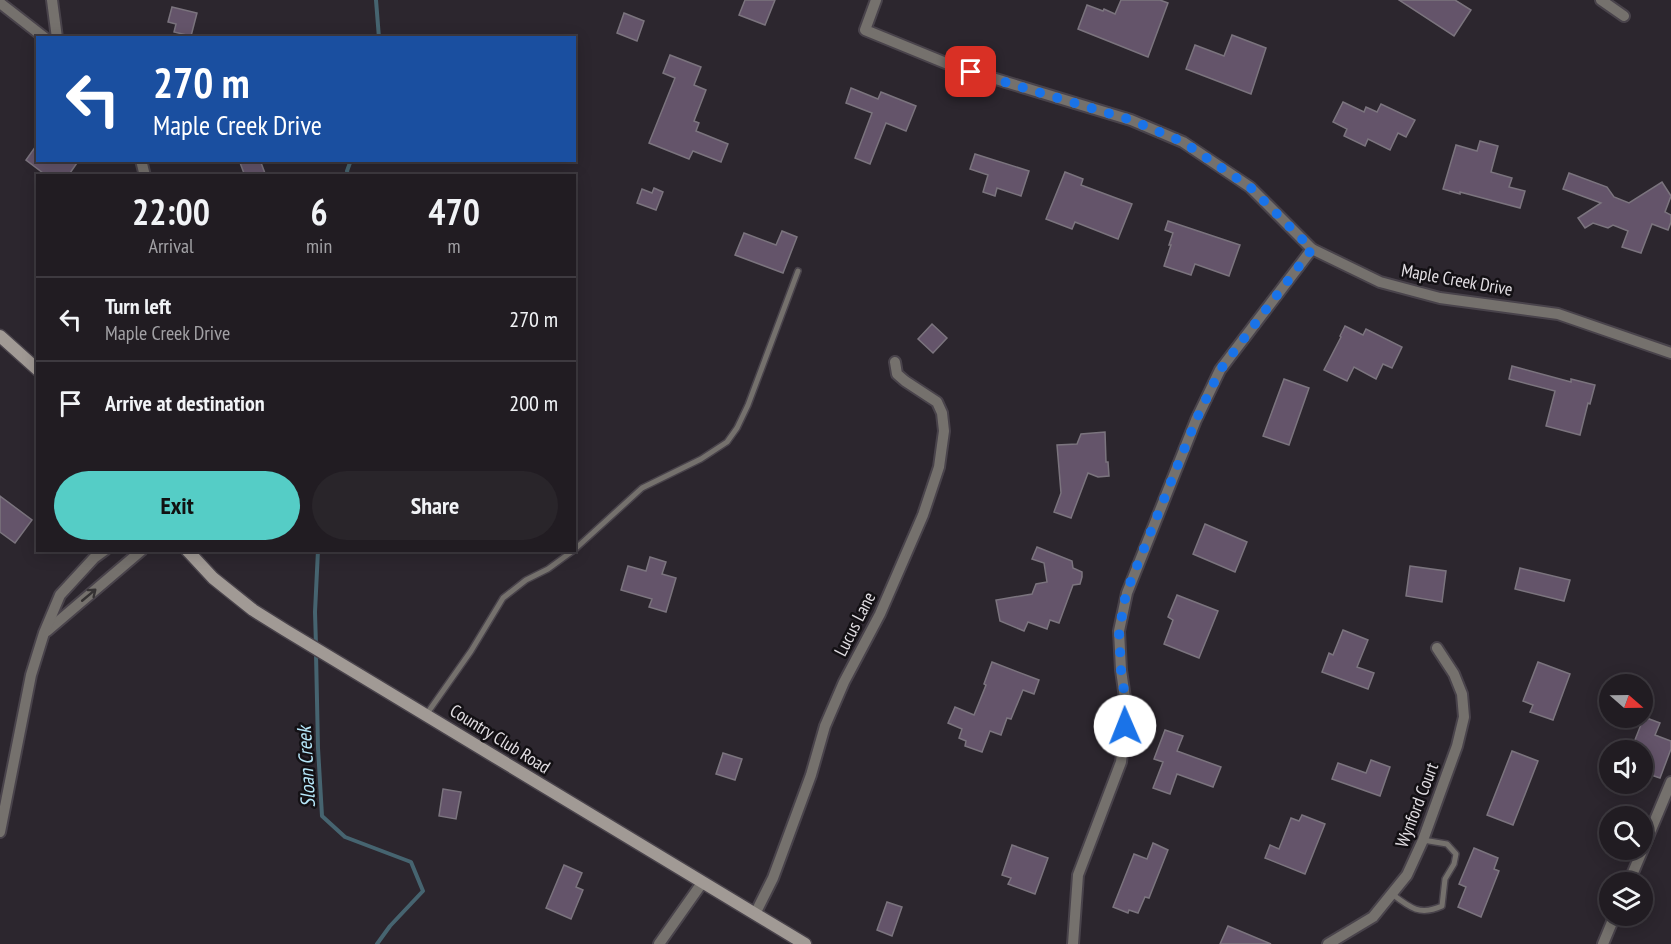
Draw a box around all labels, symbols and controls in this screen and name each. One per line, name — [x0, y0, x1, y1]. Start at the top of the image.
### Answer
pin — [945, 46, 996, 97]
text: 270 m — [153, 55, 250, 110]
icon: arrive — [954, 55, 987, 88]
icon: left — [54, 60, 132, 138]
text: Maple Creek Drive — [153, 108, 322, 142]
text: 22:00 — [132, 188, 210, 235]
text: 6 — [310, 188, 328, 235]
text: 470 — [428, 188, 480, 235]
text: Arrival — [148, 233, 194, 259]
text: min — [306, 233, 332, 259]
text: m — [448, 233, 461, 259]
street label: Maple Creek Drive — [1400, 258, 1515, 301]
text: Turn left — [105, 292, 171, 320]
icon: left — [54, 303, 87, 336]
text: 270 m — [509, 305, 558, 333]
text: Maple Creek Drive — [105, 320, 230, 346]
icon: arrive — [54, 387, 87, 420]
text: Arrive at destination — [105, 389, 265, 417]
text: 200 m — [509, 389, 558, 417]
button: Exit — [54, 471, 300, 540]
button: Share — [312, 471, 558, 540]
one-way arrow — [81, 588, 96, 602]
street label: Lucus Lane — [829, 588, 880, 660]
north arrow — [1599, 674, 1653, 728]
map controls — [1599, 674, 1653, 926]
position arrow — [1093, 694, 1157, 758]
street label: Country Club Road — [446, 699, 555, 778]
water label: Sloan Creek — [291, 723, 321, 808]
button: sound — [1599, 740, 1653, 794]
street label: Wynford Court — [1390, 759, 1443, 850]
button: search — [1599, 806, 1653, 860]
button: layers — [1599, 872, 1653, 926]

